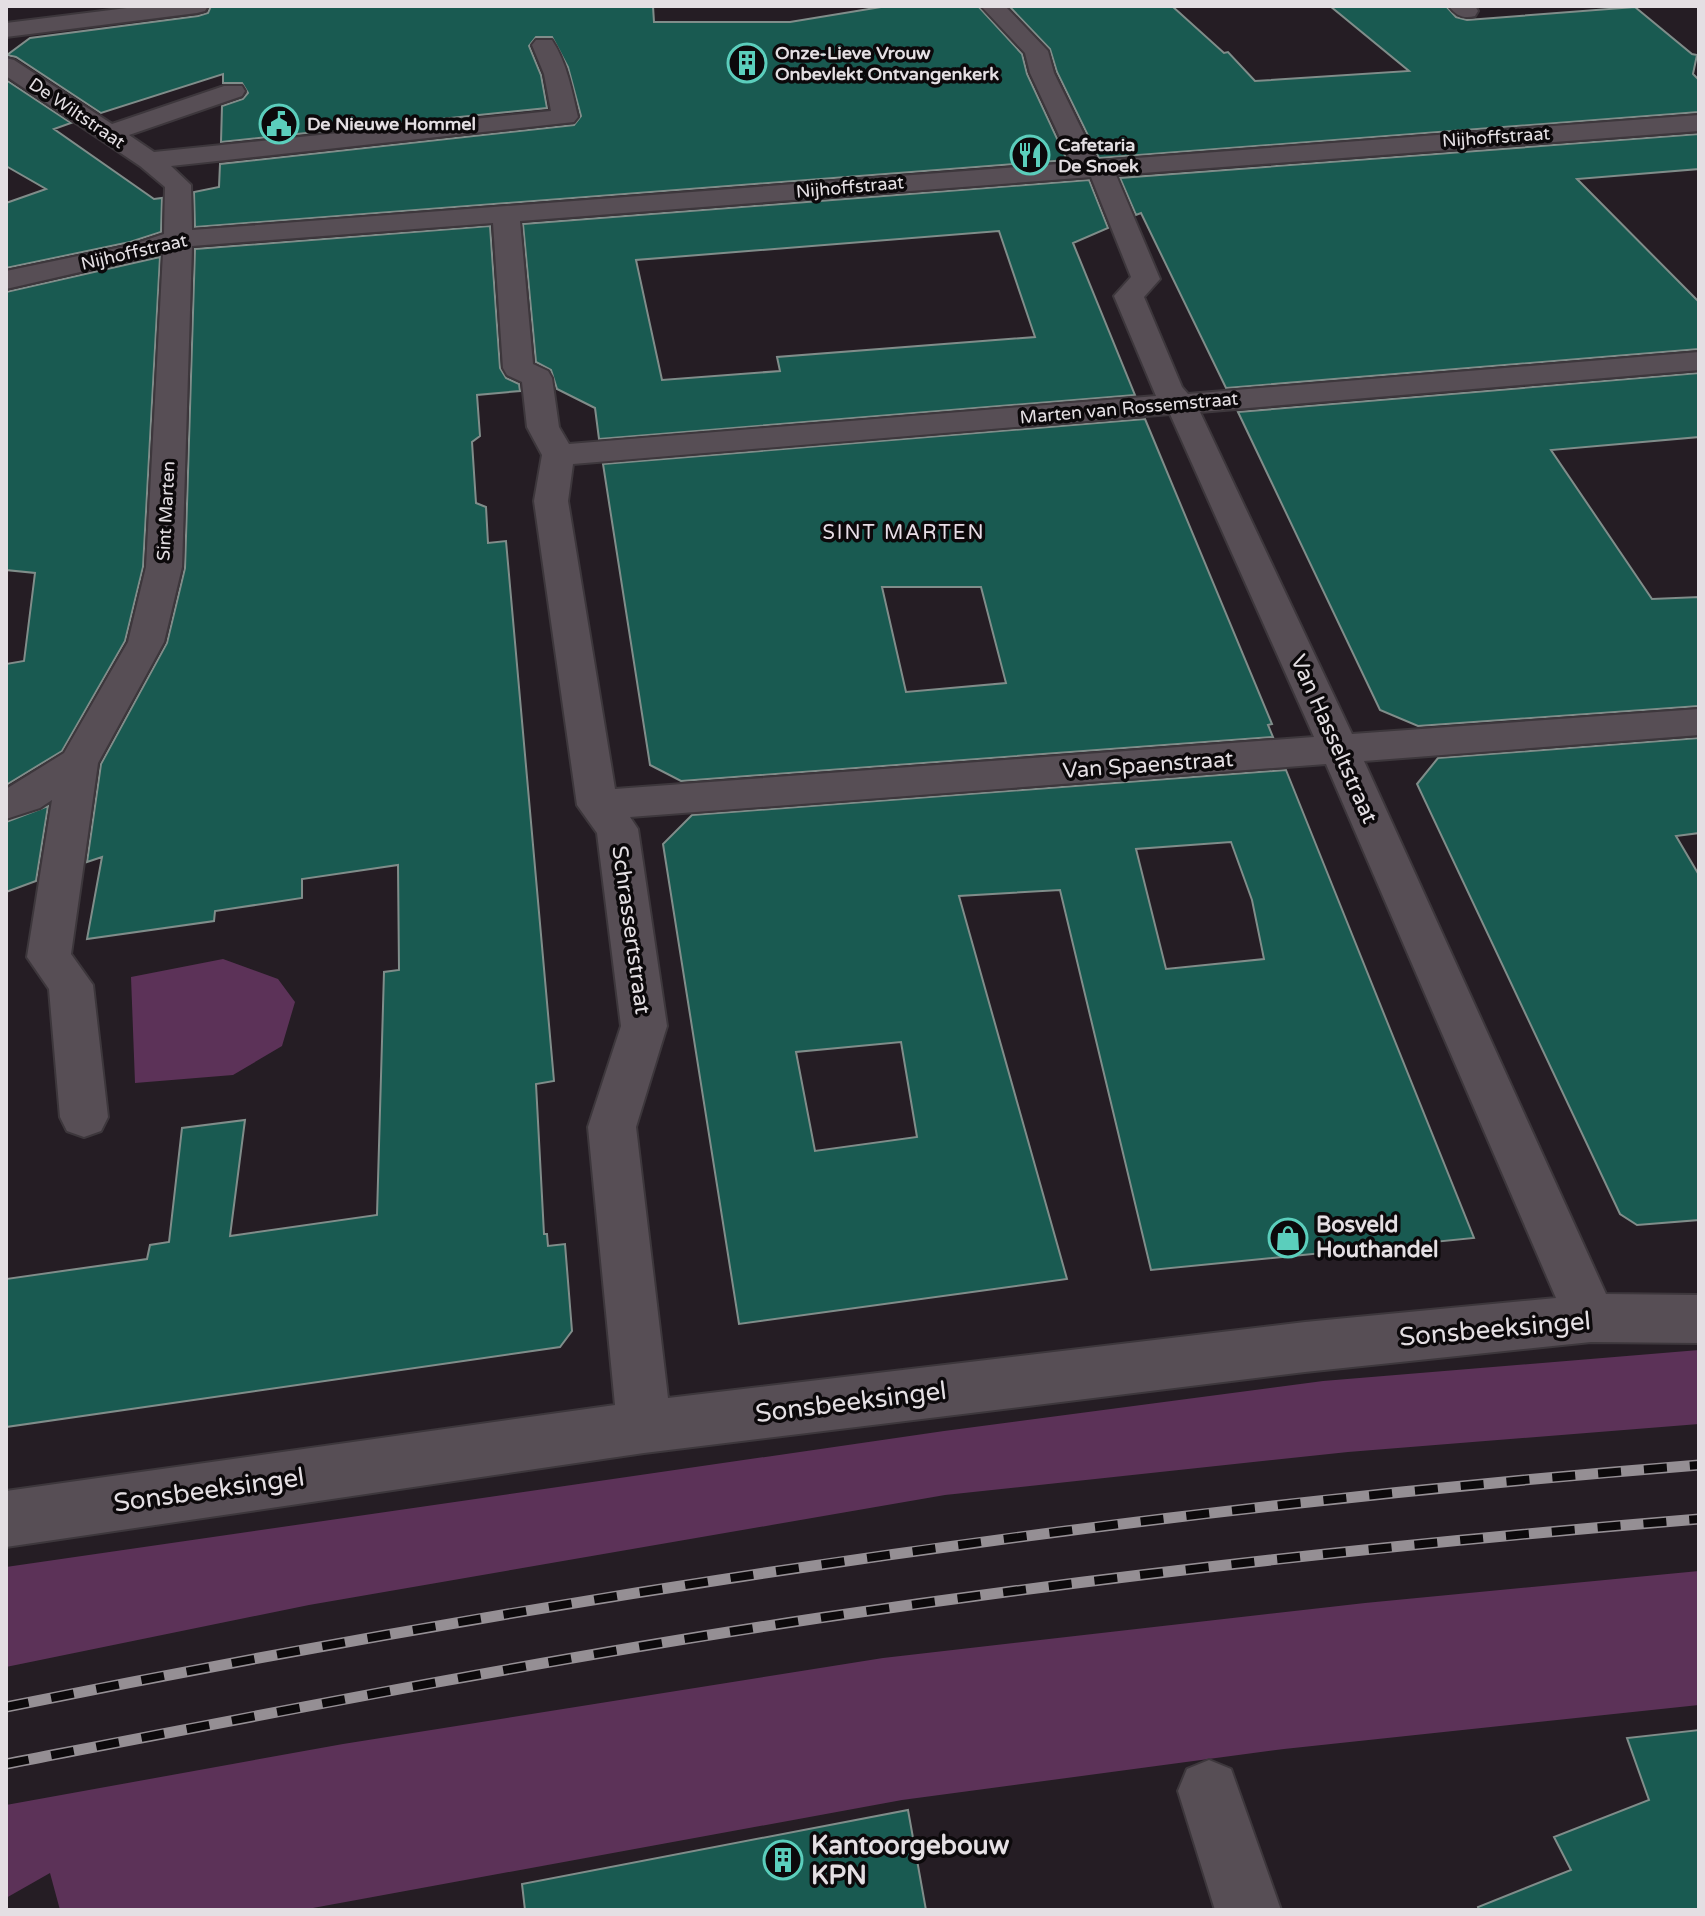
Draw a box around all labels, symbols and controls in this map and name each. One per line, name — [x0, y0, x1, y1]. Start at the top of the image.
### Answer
building icon: Onze-Lieve Vrouw Onbevlekt Ontvangenkerk — [726, 42, 768, 84]
place label: Onze-Lieve Vrouw Onbevlekt Ontvangenkerk — [775, 42, 999, 85]
street label: De Wiltstraat — [25, 73, 129, 153]
public building icon: De Nieuwe Hommel — [258, 103, 300, 145]
place label: De Nieuwe Hommel — [307, 113, 476, 135]
street label: Nijhoffstraat — [1441, 122, 1551, 152]
restaurant icon: Cafetaria De Snoek — [1009, 134, 1051, 176]
place label: Cafetaria De Snoek — [1058, 134, 1139, 177]
street label: Nijhoffstraat — [795, 171, 905, 203]
street label: Nijhoffstraat — [79, 229, 189, 275]
street label: Marten van Rossemstraat — [1019, 387, 1239, 429]
street label: Sint Marten — [152, 460, 180, 562]
district label: SINT MARTEN — [823, 521, 985, 545]
street label: Van Hasseltstraat — [1285, 651, 1383, 827]
street label: Van Spaenstraat — [1062, 746, 1234, 784]
street label: Schrassertstraat — [606, 844, 656, 1016]
place label: Bosveld Houthandel — [1316, 1212, 1438, 1263]
shop icon: Bosveld Houthandel — [1267, 1217, 1309, 1259]
street label: Sonsbeeksingel — [1398, 1305, 1592, 1353]
street label: Sonsbeeksingel — [754, 1375, 948, 1429]
street label: Sonsbeeksingel — [112, 1461, 306, 1519]
place label: Kantoorgebouw KPN — [811, 1830, 1010, 1891]
building icon: Kantoorgebouw KPN — [762, 1839, 804, 1881]

